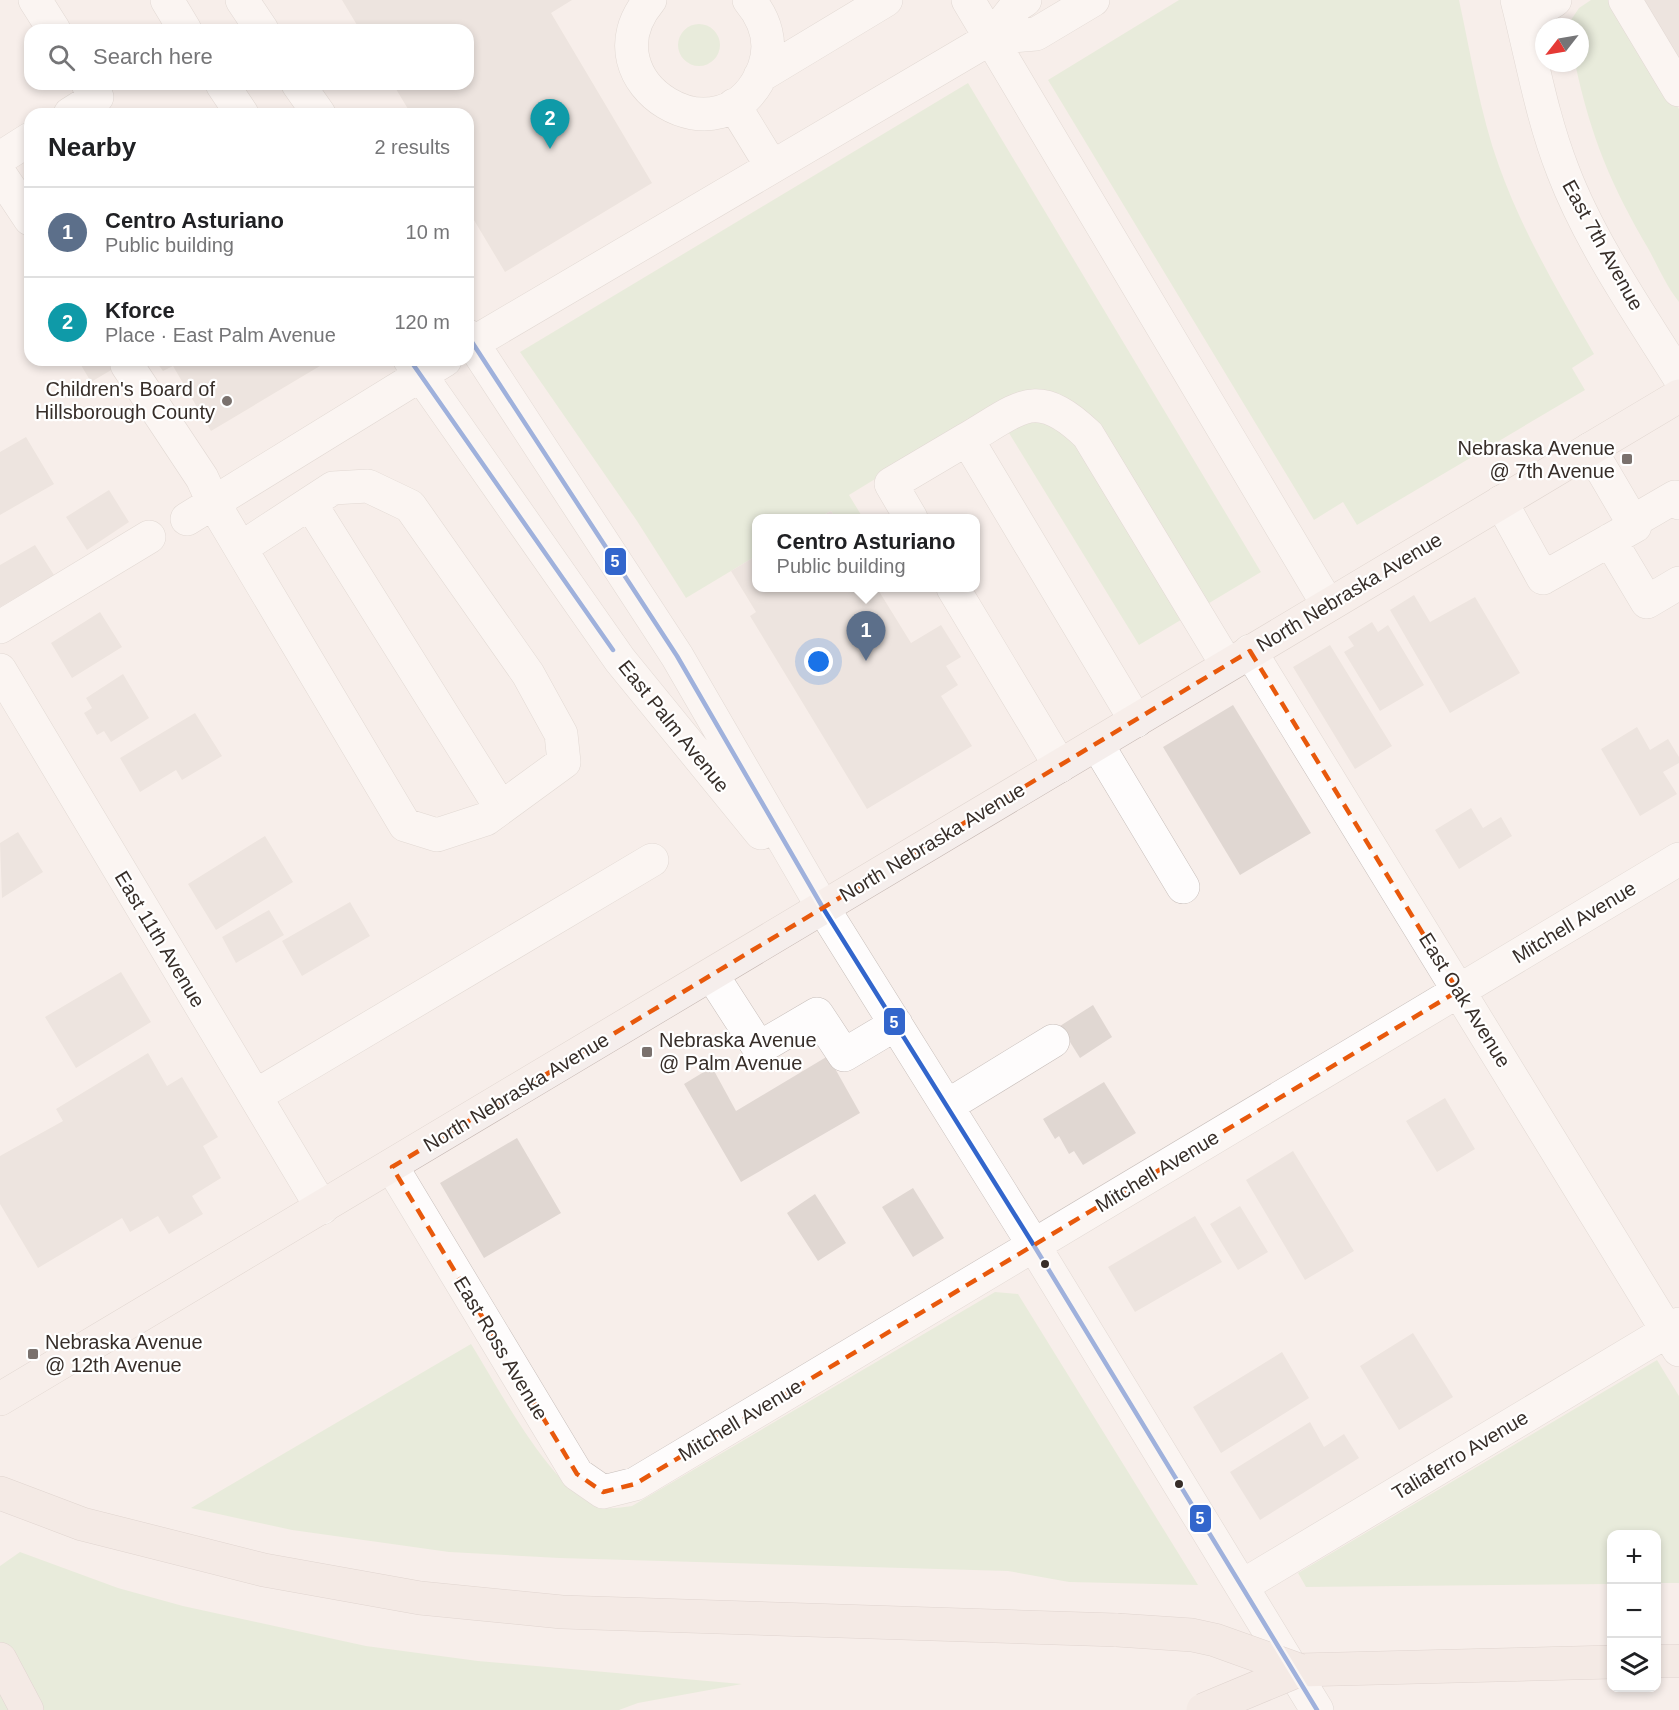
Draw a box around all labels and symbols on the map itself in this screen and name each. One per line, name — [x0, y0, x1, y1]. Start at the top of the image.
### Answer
north arrow — [1535, 18, 1589, 72]
pin: 2 — [530, 100, 570, 149]
street label: East 7th Avenue — [1558, 176, 1648, 314]
place label: Children's Board of Hillsborough County — [35, 378, 215, 423]
marker: Children's Board of Hillsborough County — [220, 394, 234, 408]
place label: Nebraska Avenue @ 7th Avenue — [1457, 437, 1615, 482]
marker: Nebraska Avenue @ 7th Avenue — [1620, 452, 1634, 466]
street label: North Nebraska Avenue — [1252, 528, 1446, 656]
line badge: 5 — [604, 547, 627, 576]
text: 5 — [611, 553, 620, 570]
pin: 1 — [846, 612, 886, 661]
your location — [804, 647, 833, 676]
street label: East Palm Avenue — [614, 656, 734, 796]
street label: North Nebraska Avenue — [835, 778, 1029, 906]
street label: East 11th Avenue — [111, 867, 209, 1011]
street label: Mitchell Avenue — [1508, 877, 1640, 967]
street label: East Oak Avenue — [1415, 929, 1515, 1071]
line badge: 5 — [883, 1007, 906, 1036]
text: 5 — [890, 1014, 899, 1031]
street label: North Nebraska Avenue — [419, 1028, 613, 1156]
place label: Nebraska Avenue @ Palm Avenue — [659, 1029, 817, 1074]
marker: Nebraska Avenue @ Palm Avenue — [640, 1045, 654, 1059]
street label: Mitchell Avenue — [1091, 1126, 1223, 1216]
unlabelled marker — [1039, 1258, 1051, 1270]
street label: East Ross Avenue — [450, 1272, 552, 1424]
place label: Nebraska Avenue @ 12th Avenue — [45, 1331, 203, 1376]
marker: Nebraska Avenue @ 12th Avenue — [26, 1347, 40, 1361]
street label: Mitchell Avenue — [674, 1375, 806, 1465]
street label: Taliaferro Avenue — [1388, 1406, 1532, 1504]
unlabelled marker — [1173, 1478, 1185, 1490]
line badge: 5 — [1189, 1504, 1212, 1533]
text: 5 — [1196, 1510, 1205, 1527]

